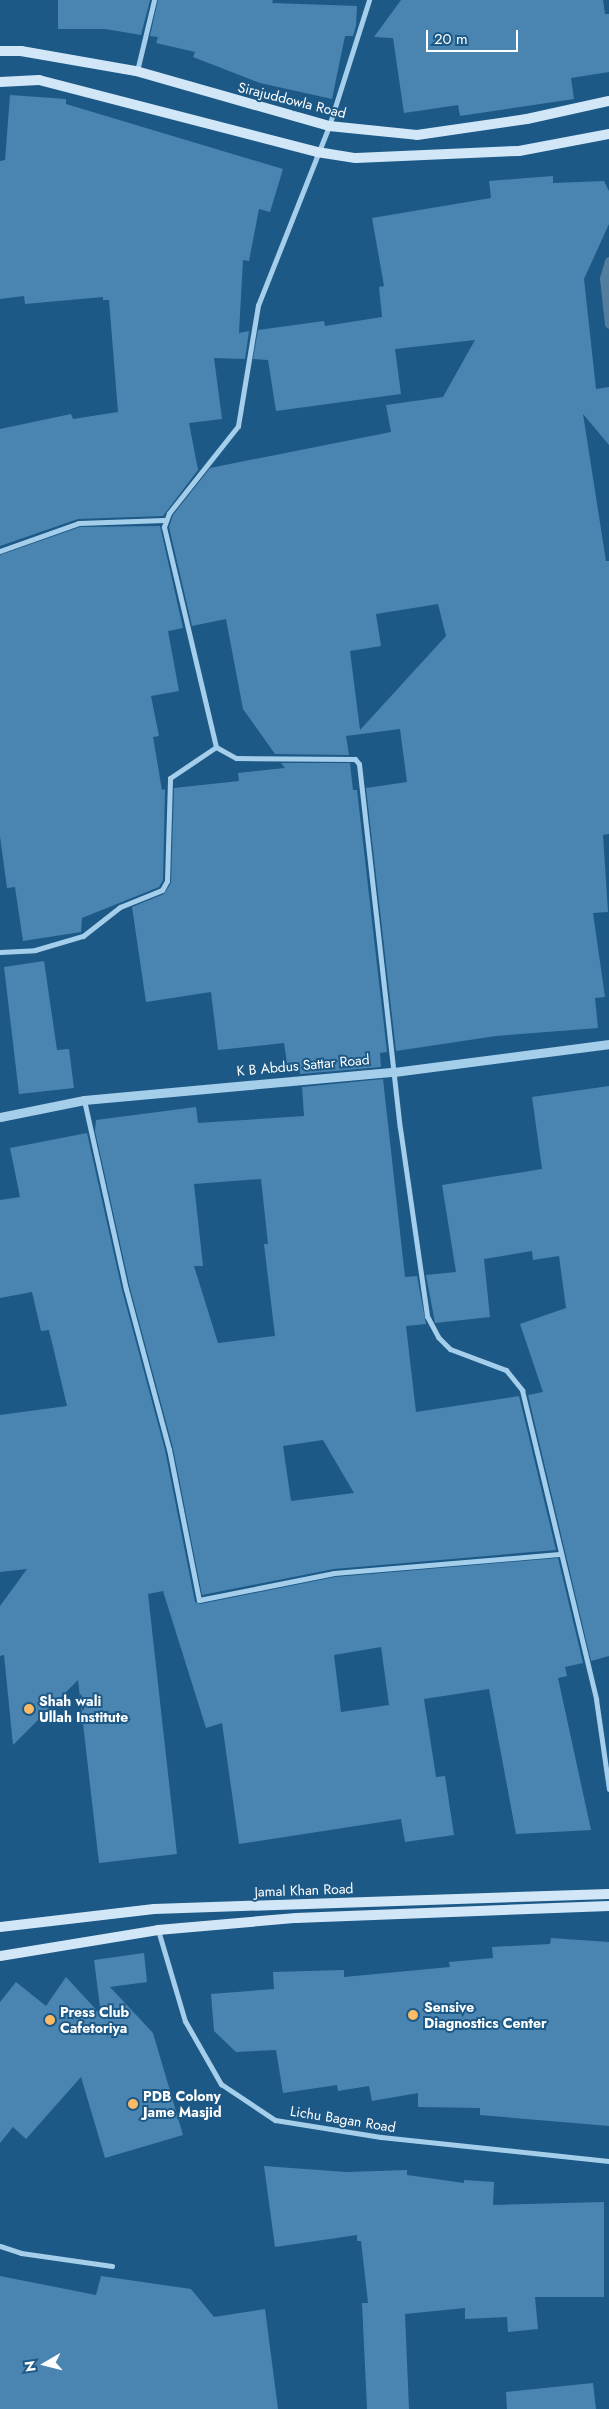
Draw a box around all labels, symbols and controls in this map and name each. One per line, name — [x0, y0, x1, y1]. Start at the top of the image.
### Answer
scale bar — [429, 20, 522, 52]
text: 20 m — [434, 28, 468, 50]
street label: Sirajuddowla Road — [236, 78, 348, 122]
street label: K B Abdus Sattar Road — [236, 1051, 370, 1079]
place label: Shah wali Ullah Institute — [39, 1693, 128, 1725]
marker: Shah wali Ullah Institute — [23, 1703, 35, 1715]
street label: Jamal Khan Road — [254, 1880, 354, 1900]
place label: Sensive Diagnostics Center — [424, 1999, 547, 2031]
place label: Press Club Cafetoriya — [60, 2004, 129, 2036]
marker: Sensive Diagnostics Center — [406, 2008, 420, 2022]
marker: Press Club Cafetoriya — [44, 2014, 56, 2026]
place label: PDB Colony Jame Masjid — [143, 2088, 222, 2120]
marker: PDB Colony Jame Masjid — [127, 2098, 139, 2110]
street label: Lichu Bagan Road — [289, 2102, 397, 2136]
north arrow — [20, 2339, 70, 2389]
text: N — [19, 2359, 41, 2373]

